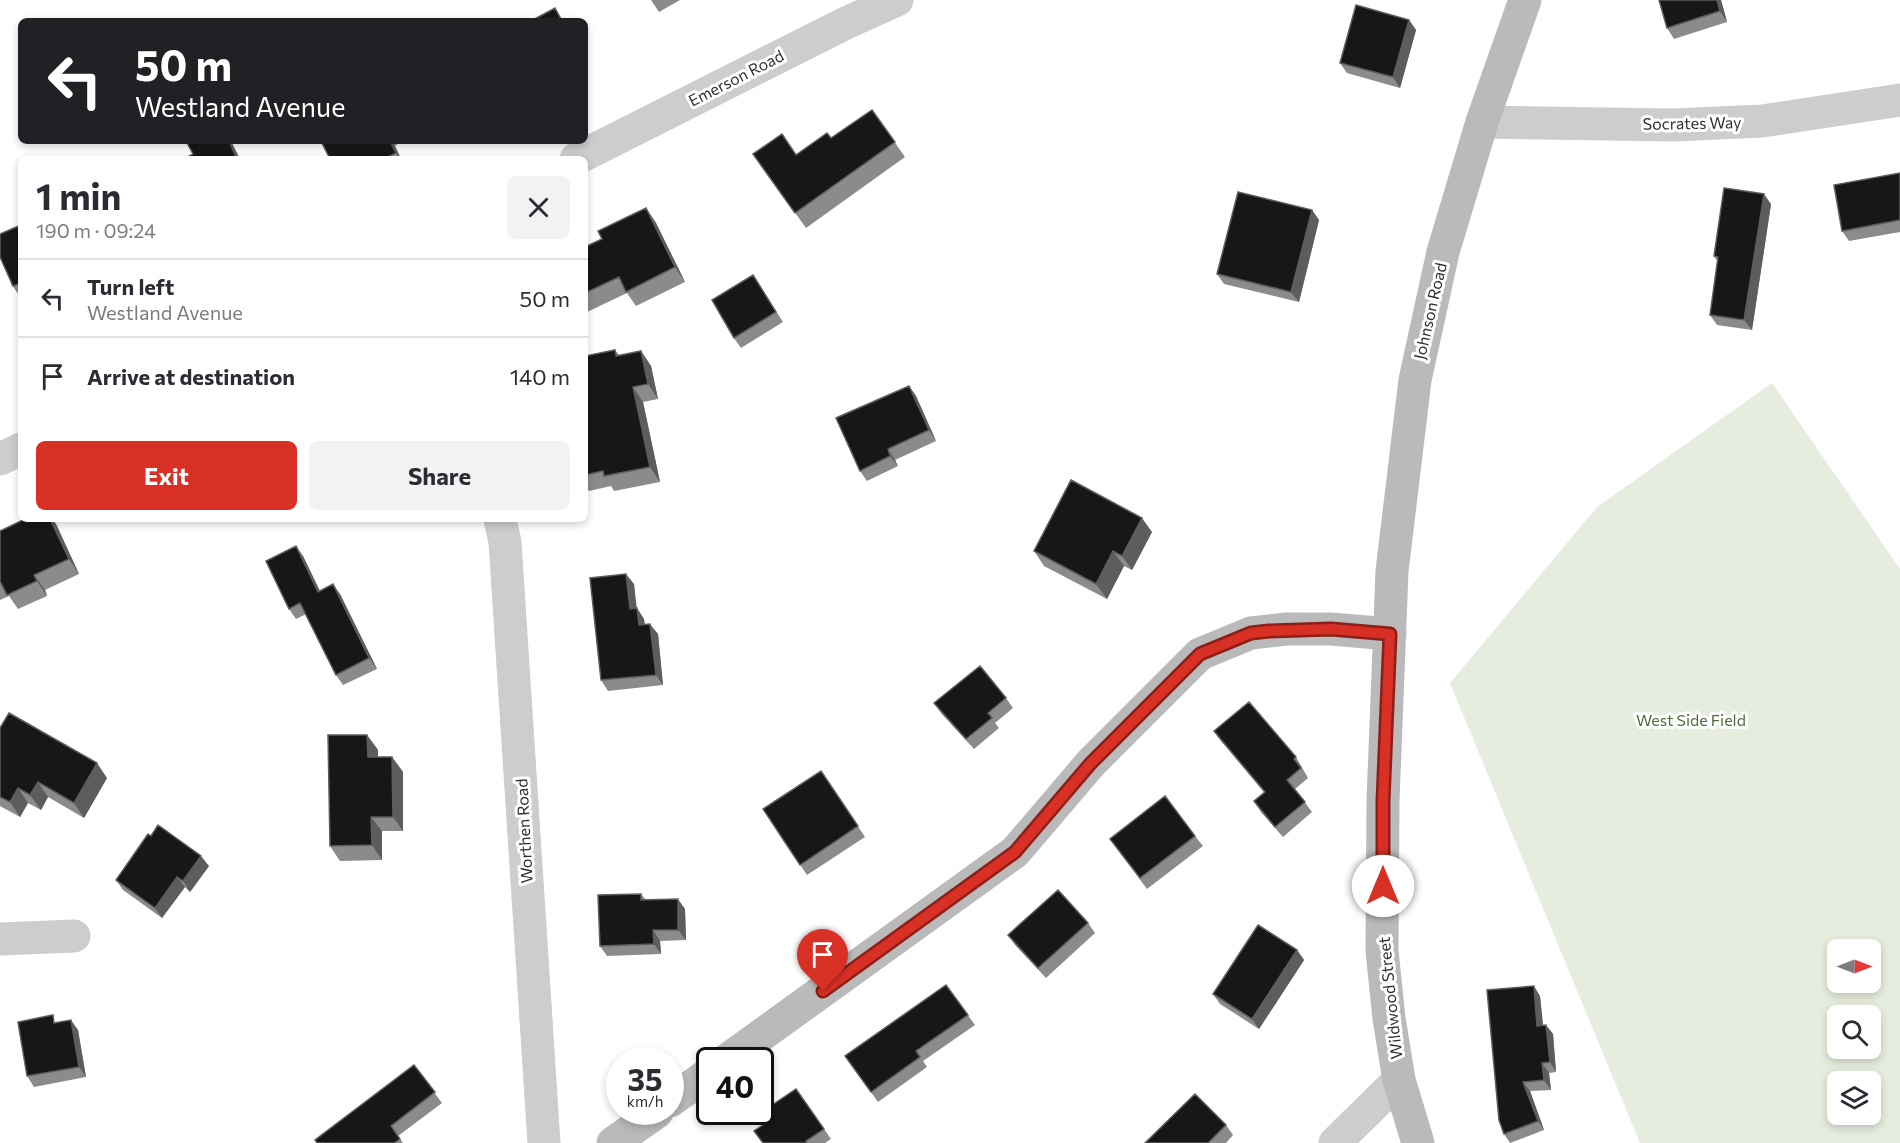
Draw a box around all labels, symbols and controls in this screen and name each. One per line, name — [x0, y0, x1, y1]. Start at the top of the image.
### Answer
text: 50 m — [135, 38, 232, 90]
icon: left — [36, 42, 114, 120]
street label: Emerson Road — [685, 45, 787, 110]
text: Westland Avenue — [135, 90, 345, 123]
street label: Socrates Way — [1643, 112, 1741, 133]
text: 1 min — [36, 173, 121, 217]
button: close — [507, 176, 570, 239]
text: 190 m · 09:24 — [36, 218, 156, 242]
street label: Johnson Road — [1409, 261, 1450, 361]
text: Turn left — [87, 273, 174, 300]
icon: left — [36, 282, 69, 315]
text: 50 m — [520, 285, 570, 312]
text: Westland Avenue — [87, 300, 243, 324]
icon: arrive — [36, 360, 69, 393]
text: Arrive at destination — [87, 363, 295, 390]
text: 140 m — [510, 363, 570, 390]
button: Exit — [36, 441, 297, 510]
button: Share — [309, 441, 570, 510]
park label: West Side Field — [1636, 710, 1746, 729]
street label: Worthen Road — [511, 778, 536, 884]
position arrow — [1351, 854, 1415, 918]
pin — [797, 929, 848, 991]
street label: Wildwood Street — [1374, 936, 1405, 1060]
icon: arrive — [806, 938, 839, 971]
north arrow — [1827, 939, 1881, 993]
map controls — [1827, 939, 1881, 1125]
button: search — [1827, 1005, 1881, 1059]
speed limit sign: 40 — [696, 1047, 774, 1125]
text: 35 — [628, 1060, 662, 1097]
button: layers — [1827, 1071, 1881, 1125]
text: km/h — [627, 1092, 663, 1110]

